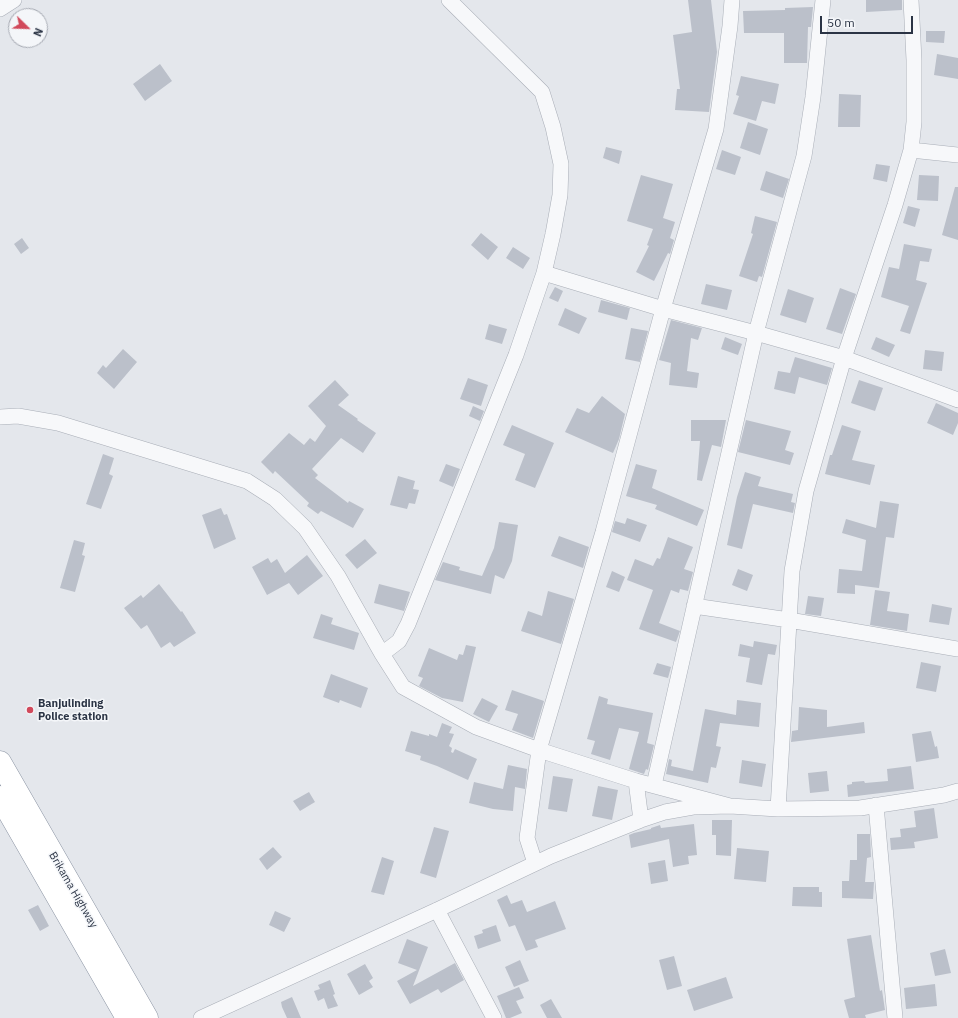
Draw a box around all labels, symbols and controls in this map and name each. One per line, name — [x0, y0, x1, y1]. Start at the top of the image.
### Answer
north arrow — [8, 8, 48, 48]
scale bar — [822, 8, 915, 34]
text: 50 m — [827, 15, 855, 30]
text: N — [30, 26, 46, 39]
place label: Banjulinding Police station — [38, 697, 108, 723]
marker: Banjulinding Police station — [25, 705, 35, 715]
street label: Brikama Highway — [46, 850, 100, 930]

